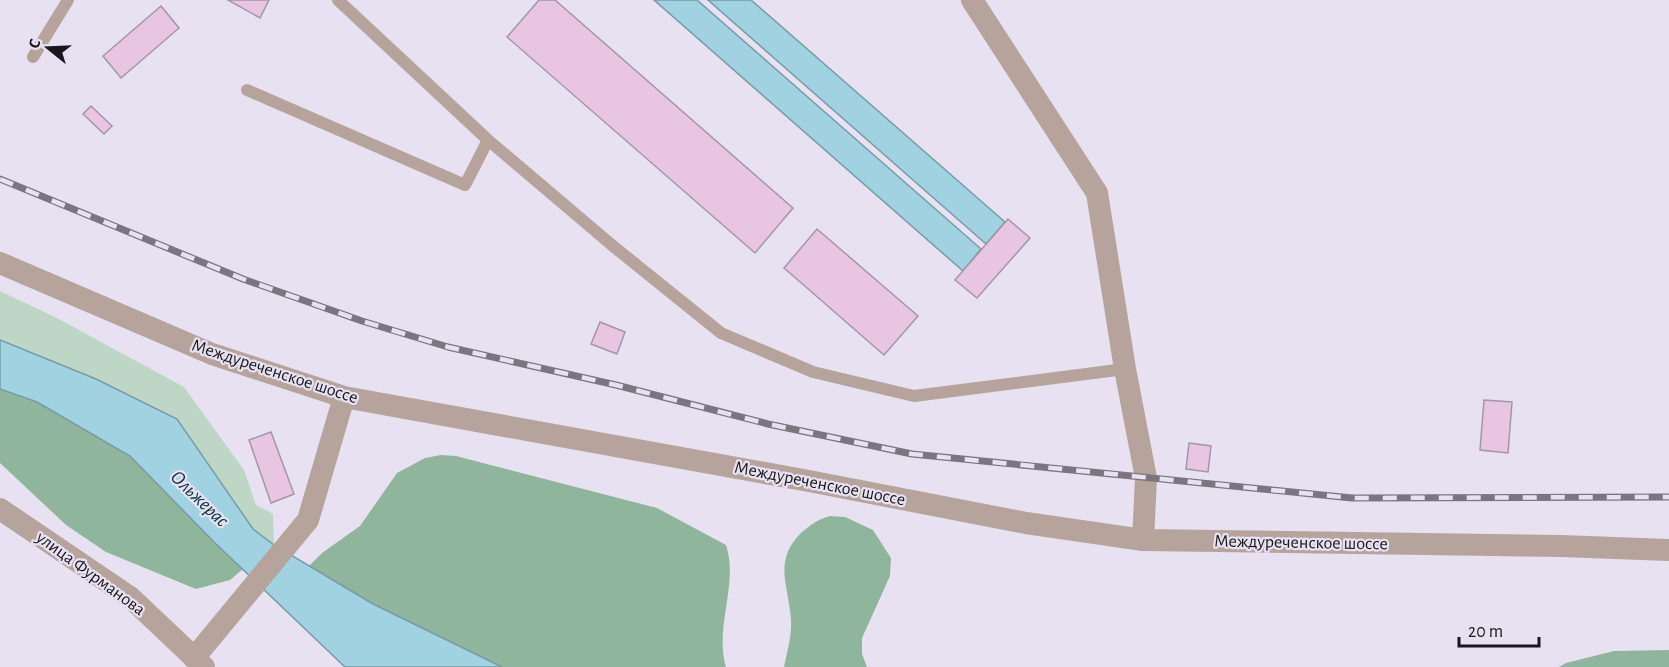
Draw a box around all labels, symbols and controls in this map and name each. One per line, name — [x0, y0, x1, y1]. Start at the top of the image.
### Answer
north arrow — [18, 18, 78, 78]
text: С — [26, 37, 44, 50]
street label: Междуреченское шоссе — [189, 337, 360, 407]
street label: Междуреченское шоссе — [733, 459, 907, 509]
water label: Ольжерас — [166, 466, 232, 531]
street label: улица Фурманова — [32, 528, 148, 619]
street label: Междуреченское шоссе — [1214, 532, 1388, 554]
scale bar — [1459, 610, 1538, 648]
text: 20 m — [1468, 623, 1503, 641]

